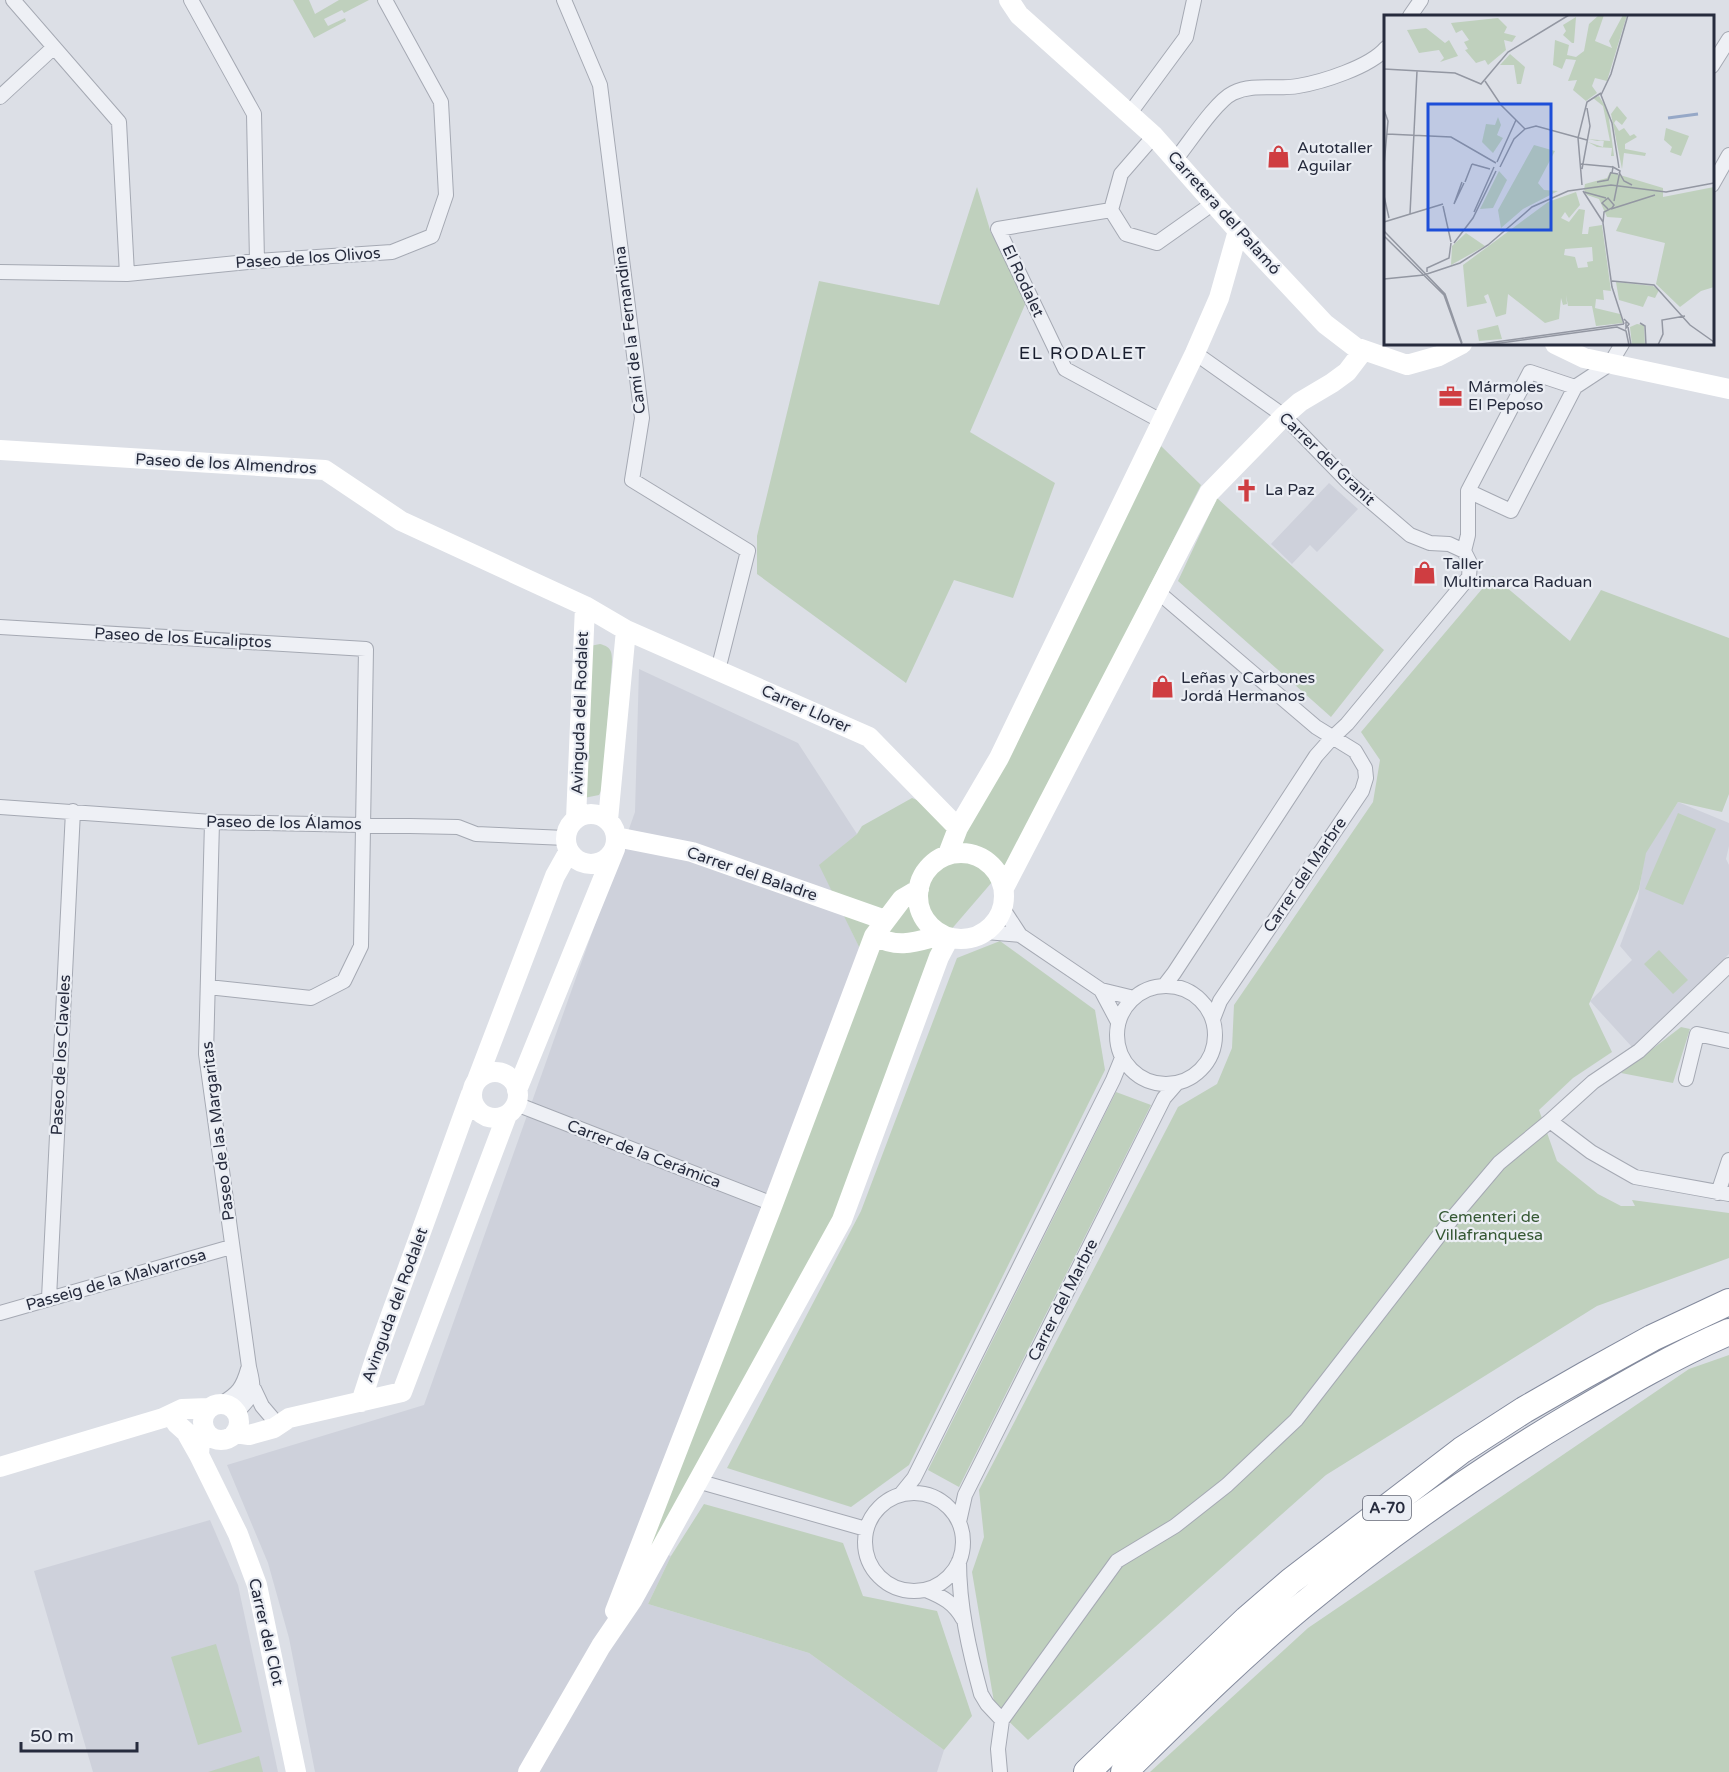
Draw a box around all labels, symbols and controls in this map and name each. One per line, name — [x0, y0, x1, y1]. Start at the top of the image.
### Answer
inset map — [1384, 15, 1714, 345]
place label: Autotaller Aguilar — [1297, 138, 1373, 176]
shop icon: Autotaller Aguilar — [1266, 144, 1292, 170]
street label: Carretera del Palamó — [1163, 147, 1285, 279]
street label: El Rodalet — [998, 242, 1048, 320]
street label: Paseo de los Olivos — [235, 243, 381, 273]
street label: Camí de la Fernandina — [610, 245, 650, 415]
district label: EL RODALET — [1019, 342, 1147, 364]
place label: Mármoles El Peposo — [1468, 377, 1544, 415]
office icon: Mármoles El Peposo — [1437, 383, 1463, 409]
street label: Carrer del Granit — [1275, 408, 1379, 510]
street label: Paseo de los Almendros — [135, 449, 317, 479]
church icon: La Paz — [1234, 477, 1260, 503]
place label: La Paz — [1265, 480, 1315, 500]
place label: Taller Multimarca Raduan — [1443, 554, 1592, 592]
shop icon: Taller Multimarca Raduan — [1412, 560, 1438, 586]
street label: Paseo de los Eucaliptos — [94, 623, 272, 653]
street label: Avinguda del Rodalet — [567, 631, 593, 795]
place label: Leñas y Carbones Jordá Hermanos — [1181, 668, 1315, 706]
shop icon: Leñas y Carbones Jordá Hermanos — [1150, 674, 1176, 700]
street label: Carrer Llorer — [758, 680, 854, 738]
street label: Paseo de los Álamos — [206, 812, 362, 834]
street label: Carrer del Marbre — [1259, 814, 1351, 936]
street label: Carrer del Baladre — [684, 842, 820, 906]
street label: Paseo de los Claveles — [47, 974, 75, 1136]
street label: Paseo de las Margaritas — [197, 1040, 239, 1222]
street label: Carrer de la Cerámica — [564, 1115, 724, 1193]
park label: Cementeri de Villafranquesa — [1435, 1207, 1543, 1245]
street label: Avinguda del Rodalet — [358, 1225, 432, 1385]
street label: Carrer del Marbre — [1024, 1236, 1102, 1364]
street label: Passeig de la Malvarrosa — [24, 1245, 208, 1315]
road number: A-70 — [1363, 1496, 1411, 1520]
street label: Carrer del Clot — [244, 1576, 288, 1688]
scale bar — [21, 1715, 136, 1753]
text: 50 m — [30, 1725, 74, 1747]

